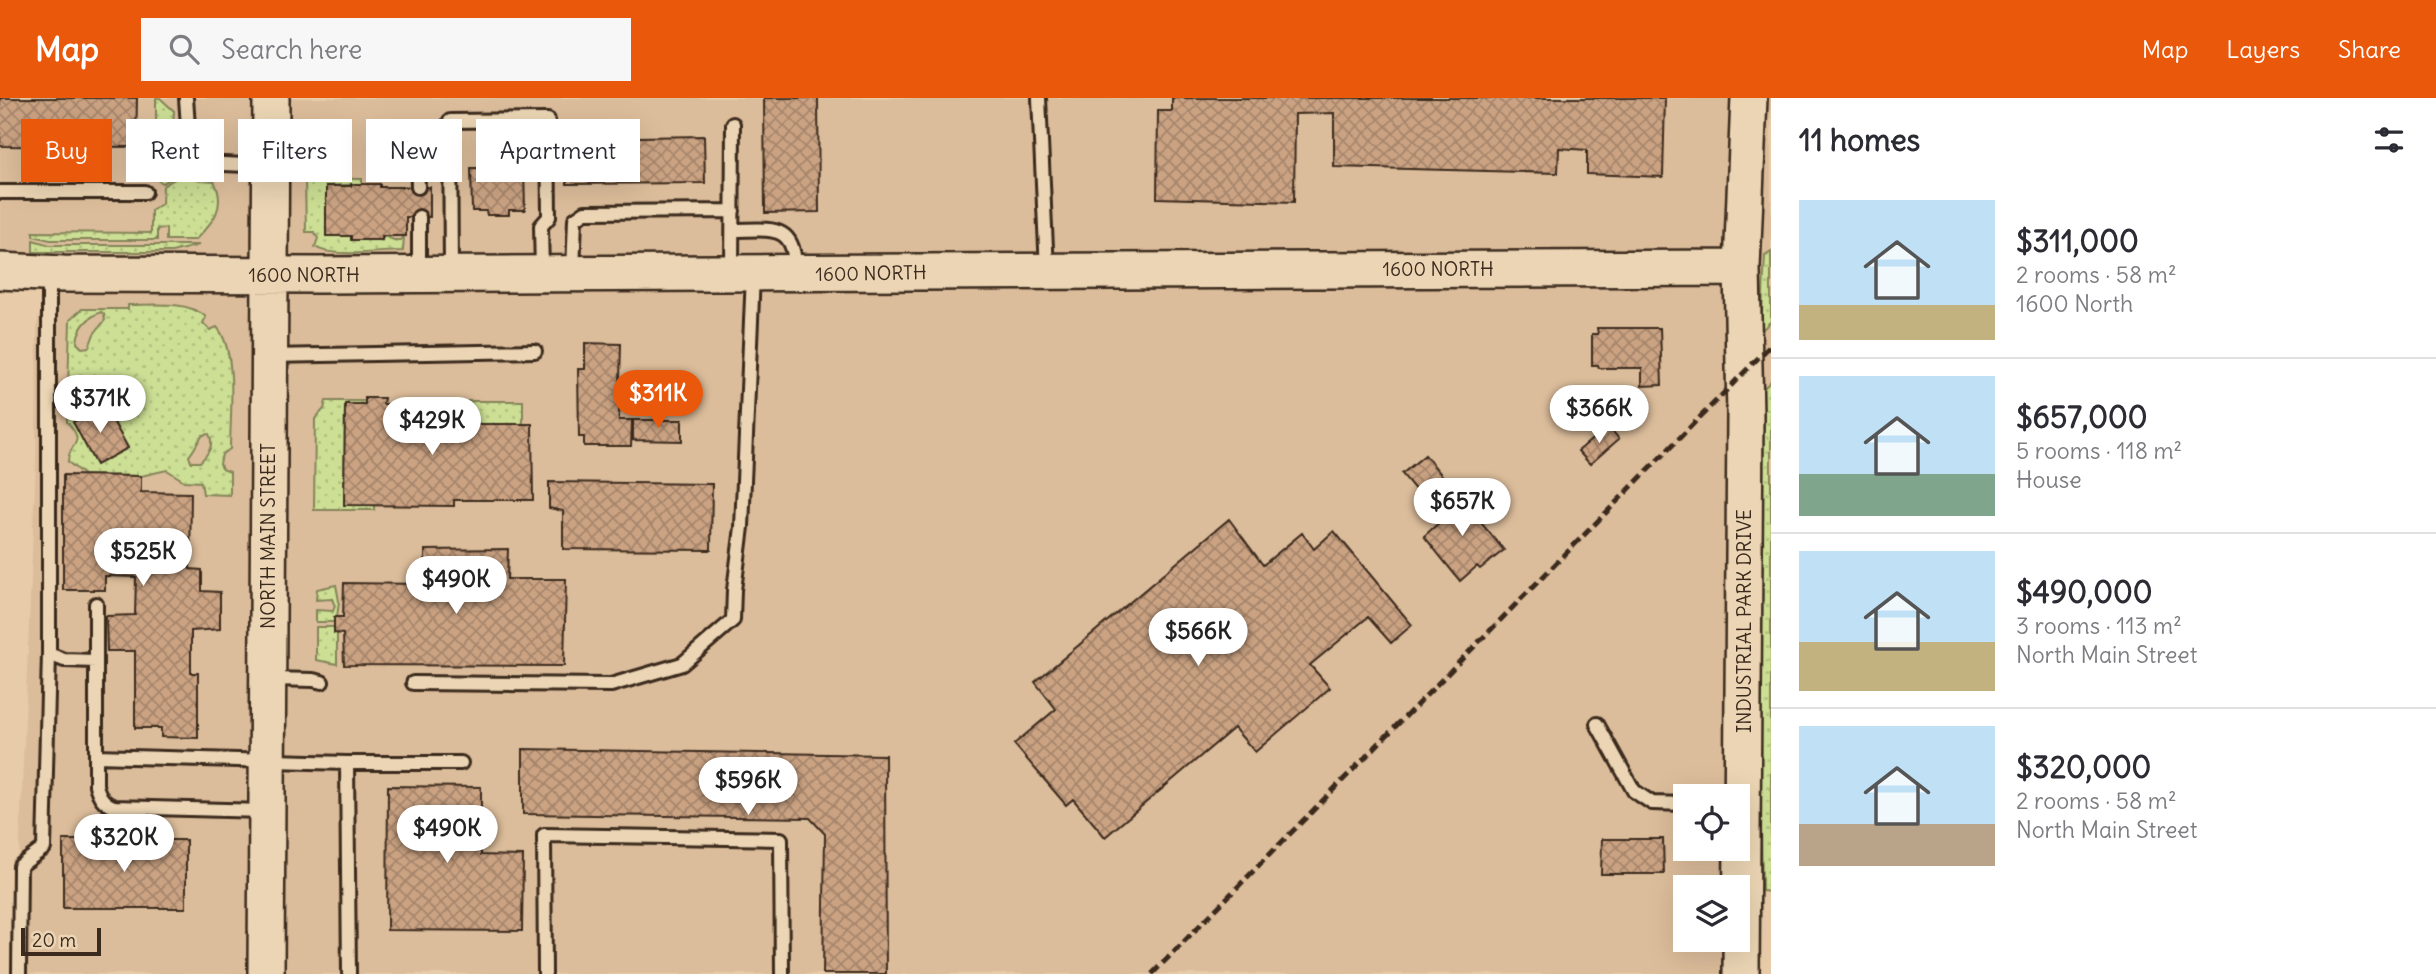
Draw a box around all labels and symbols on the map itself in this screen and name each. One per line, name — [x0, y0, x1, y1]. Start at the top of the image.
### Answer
street label: 1600 NORTH — [1382, 257, 1494, 281]
street label: 1600 NORTH — [815, 260, 927, 286]
street label: 1600 NORTH — [248, 263, 360, 287]
pin: $311K — [609, 370, 707, 430]
pin: $371K — [51, 376, 149, 435]
pin: $366K — [1550, 386, 1648, 445]
pin: $429K — [383, 398, 481, 457]
street label: NORTH MAIN STREET — [256, 443, 280, 629]
pin: $657K — [1413, 478, 1511, 538]
street label: INDUSTRIAL PARK DRIVE — [1732, 509, 1756, 733]
pin: $525K — [94, 528, 192, 588]
pin: $490K — [407, 556, 505, 616]
pin: $566K — [1149, 608, 1247, 668]
pin: $596K — [699, 758, 797, 817]
pin: $490K — [398, 806, 496, 865]
pin: $320K — [75, 814, 173, 874]
scale bar — [21, 925, 102, 957]

